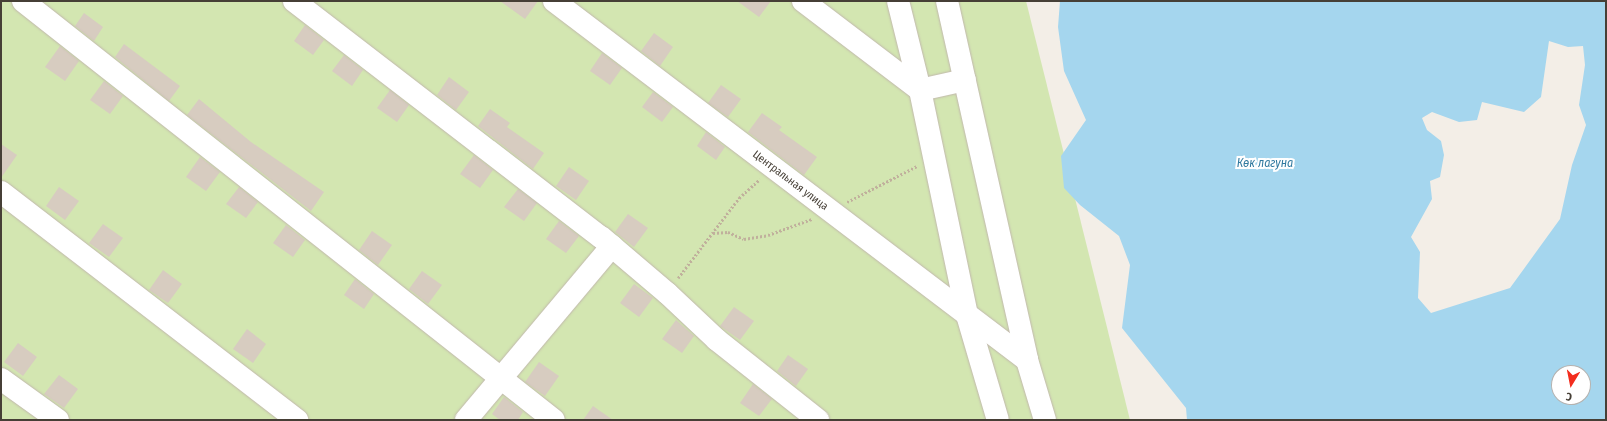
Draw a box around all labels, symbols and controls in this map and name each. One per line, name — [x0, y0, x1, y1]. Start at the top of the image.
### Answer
street label: Центральная улица — [750, 148, 830, 214]
water label: Көк лагуна — [1237, 157, 1293, 171]
north arrow — [1551, 365, 1591, 405]
text: С — [1565, 389, 1573, 403]

